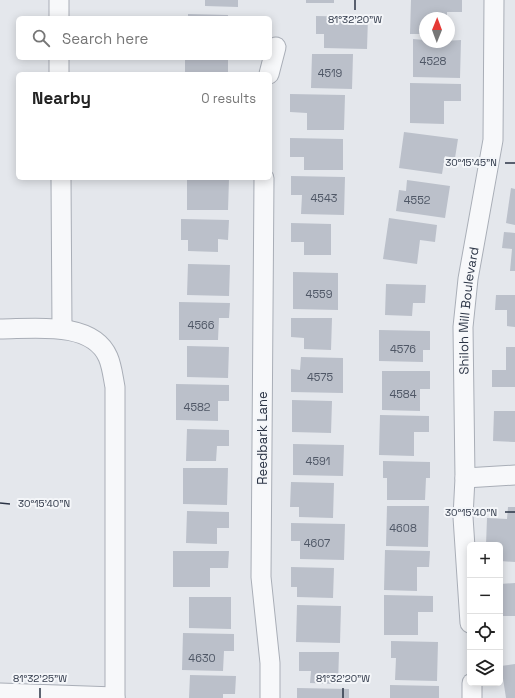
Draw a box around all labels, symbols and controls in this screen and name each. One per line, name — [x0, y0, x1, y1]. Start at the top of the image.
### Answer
north arrow — [419, 12, 455, 48]
text: 81°32'20"W — [328, 13, 382, 26]
search box — [16, 16, 272, 60]
icon: search — [30, 27, 52, 49]
text: Search here — [62, 29, 148, 48]
house number: 4528 — [420, 54, 447, 68]
house number: 4519 — [318, 66, 343, 80]
text: Nearby — [32, 87, 91, 109]
text: 0 results — [201, 90, 256, 107]
text: 30°15'45"N — [445, 156, 497, 169]
house number: 4543 — [311, 191, 338, 205]
house number: 4552 — [404, 193, 431, 207]
street label: Shiloh Mill Boulevard — [454, 245, 482, 375]
house number: 4559 — [306, 287, 333, 301]
house number: 4566 — [188, 318, 215, 332]
house number: 4576 — [390, 342, 416, 356]
house number: 4575 — [307, 370, 333, 384]
house number: 4584 — [389, 387, 417, 401]
street label: Reedbark Lane — [254, 391, 271, 485]
house number: 4582 — [184, 400, 211, 414]
house number: 4591 — [306, 454, 330, 468]
text: 30°15'40"N — [18, 497, 70, 510]
text: 30°15'40"N — [445, 506, 497, 519]
house number: 4608 — [389, 521, 417, 535]
house number: 4607 — [304, 536, 330, 550]
map controls — [467, 542, 503, 686]
button: + — [467, 542, 503, 578]
button: − — [467, 578, 503, 614]
button: locate — [467, 614, 503, 650]
button: layers — [467, 650, 503, 686]
house number: 4630 — [188, 651, 216, 665]
text: 81°32'25"W — [13, 672, 67, 685]
text: 81°32'20"W — [316, 672, 370, 685]

